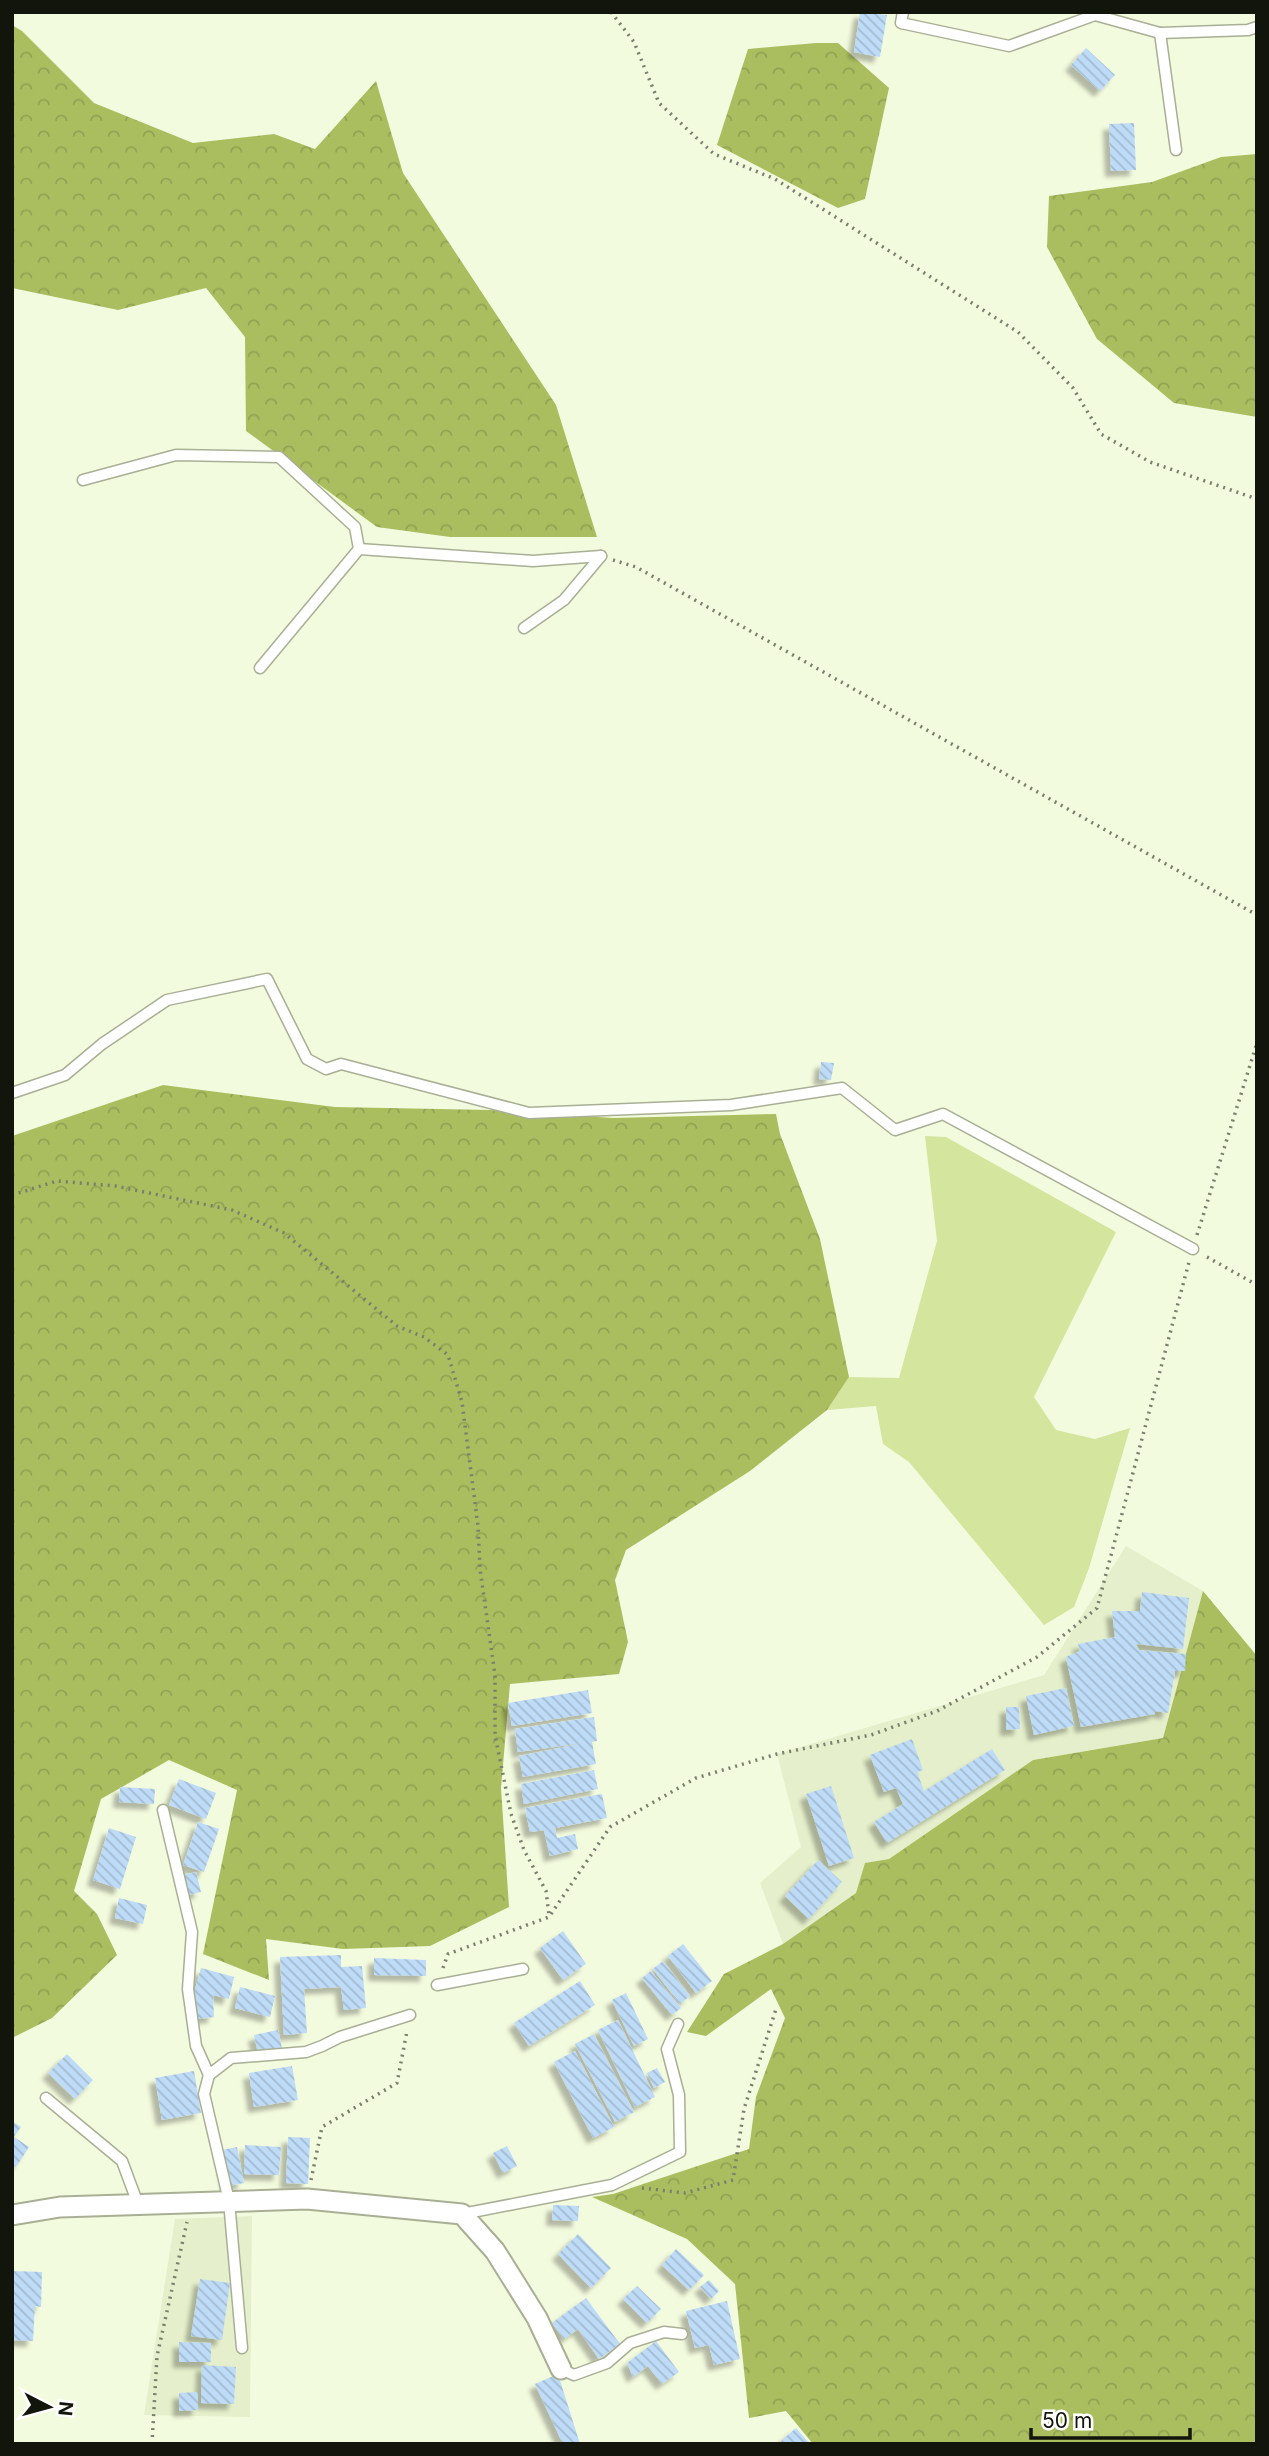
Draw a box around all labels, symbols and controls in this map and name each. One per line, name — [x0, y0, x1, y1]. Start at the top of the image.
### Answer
north arrow — [14, 2372, 84, 2442]
scale bar — [1031, 2396, 1190, 2440]
text: N — [53, 2400, 78, 2417]
text: 50 m — [1042, 2408, 1092, 2433]

